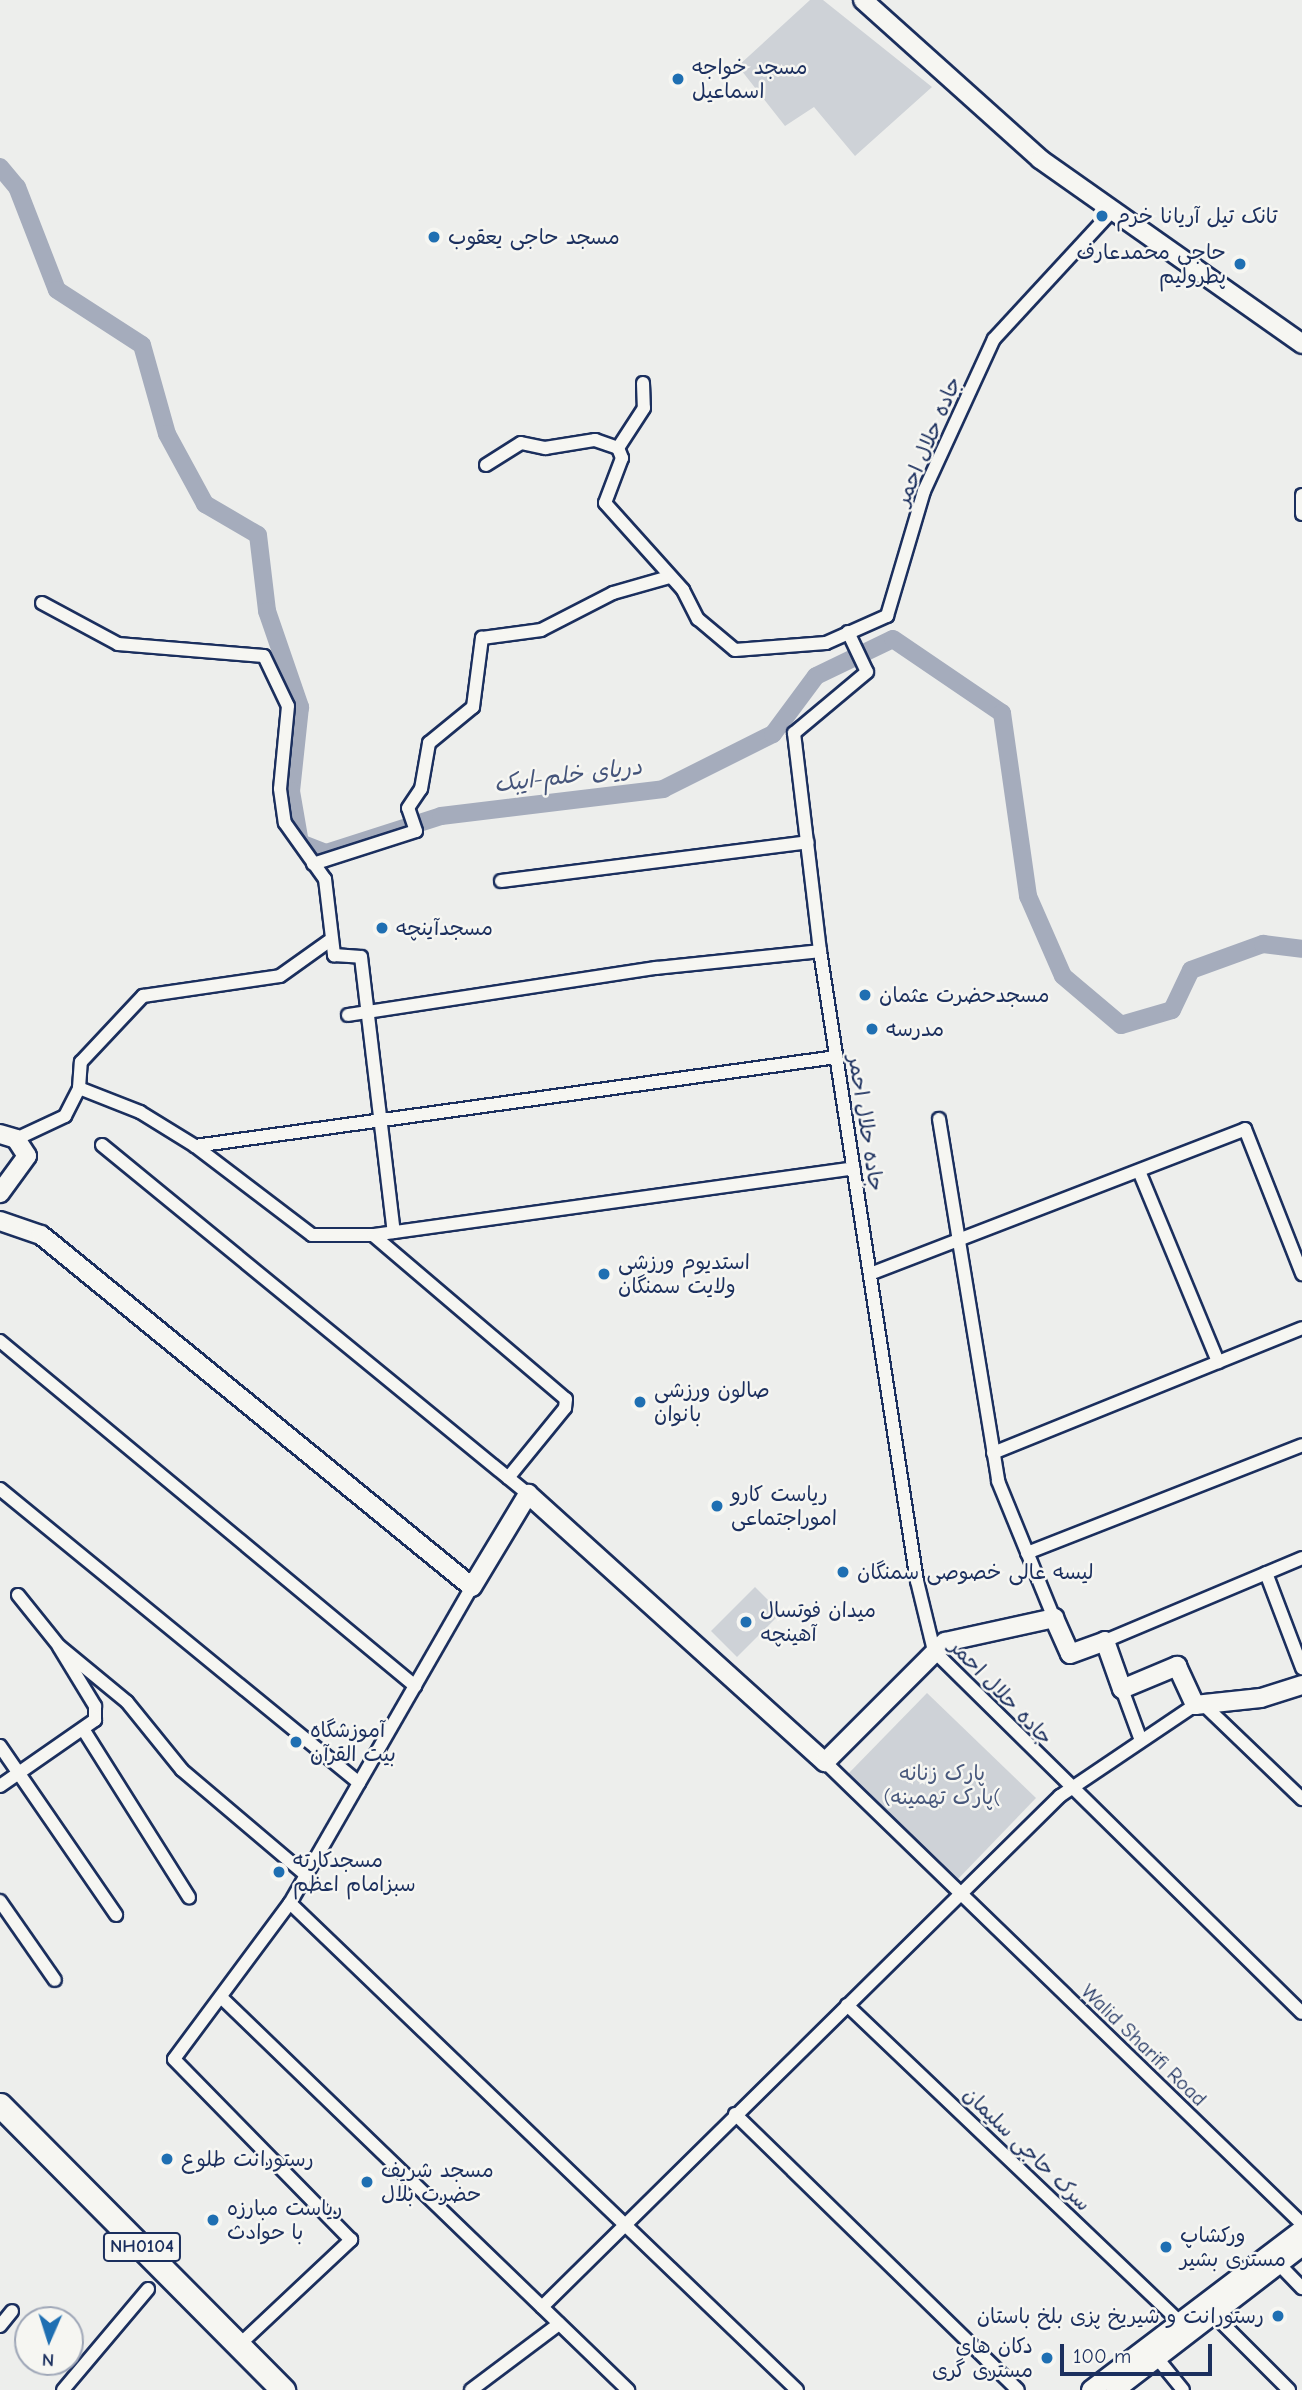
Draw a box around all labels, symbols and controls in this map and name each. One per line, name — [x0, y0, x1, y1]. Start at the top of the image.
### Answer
place label: مسجد خواجه اسماعیل — [692, 54, 808, 104]
marker: مسجد خواجه اسماعیل — [670, 71, 686, 87]
place label: تانک تیل آریانا خرم — [1116, 203, 1278, 229]
marker: تانک تیل آریانا خرم — [1094, 208, 1110, 224]
place label: مسجد حاجی یعقوب — [448, 224, 620, 250]
marker: مسجد حاجی یعقوب — [426, 229, 442, 245]
place label: حاجی محمدعارف پطرولیم — [1077, 239, 1226, 289]
marker: حاجی محمدعارف پطرولیم — [1232, 256, 1248, 272]
street label: جاده حلال احمر — [889, 373, 967, 509]
water label: دریای خلم-ایبک — [492, 753, 644, 799]
place label: مسجدآینچه — [396, 915, 493, 941]
marker: مسجدآینچه — [374, 920, 390, 936]
place label: مسجدحضرت عثمان — [879, 982, 1049, 1008]
marker: مسجدحضرت عثمان — [857, 987, 873, 1003]
place label: مدرسه — [886, 1016, 944, 1042]
marker: مدرسه — [864, 1021, 880, 1037]
street label: جاده حلال احمر — [843, 1053, 889, 1193]
place label: استدیوم ورزشی ولایت سمنگان — [618, 1249, 750, 1299]
marker: استدیوم ورزشی ولایت سمنگان — [596, 1266, 612, 1282]
place label: صالون ورزشی بانوان — [654, 1377, 770, 1427]
marker: صالون ورزشی بانوان — [632, 1394, 648, 1410]
place label: ریاست کارو اموراجتماعی — [731, 1481, 837, 1531]
marker: ریاست کارو اموراجتماعی — [709, 1498, 725, 1514]
place label: لیسه عالی خصوصی سمنگان — [857, 1559, 1094, 1585]
marker: لیسه عالی خصوصی سمنگان — [835, 1564, 851, 1580]
place label: میدان فوتسال آهینچه — [760, 1597, 876, 1647]
marker: میدان فوتسال آهینچه — [738, 1614, 754, 1630]
street label: جاده حلال احمر — [944, 1634, 1058, 1750]
place label: آموزشگاه بیت القرآن — [310, 1717, 396, 1767]
marker: آموزشگاه بیت القرآن — [288, 1734, 304, 1750]
park label: پارک زنانه (پارک تهمینه( — [883, 1760, 1001, 1810]
place label: مسجدکارته سبزامام اعظم — [293, 1847, 416, 1897]
marker: مسجدکارته سبزامام اعظم — [271, 1864, 287, 1880]
street label: Walid Sharifi Road — [1076, 1979, 1212, 2111]
street label: سرک حاجی سلیمان — [958, 2082, 1096, 2216]
place label: رستورانت طلوع — [181, 2146, 314, 2172]
marker: رستورانت طلوع — [159, 2151, 175, 2167]
place label: مسجد شریف حضرت بلال — [381, 2157, 494, 2207]
marker: مسجد شریف حضرت بلال — [359, 2174, 375, 2190]
place label: ریاست مبارزه با حوادث — [227, 2195, 342, 2245]
marker: ریاست مبارزه با حوادث — [205, 2212, 221, 2228]
place label: ورکشاپ مستری بشیر — [1180, 2222, 1286, 2272]
road number: NH0104 — [102, 2232, 182, 2262]
marker: ورکشاپ مستری بشیر — [1158, 2239, 1174, 2255]
place label: رستورانت و شیریخ پزی بلخ باستان — [977, 2303, 1264, 2329]
north arrow — [14, 2306, 84, 2376]
marker: رستورانت و شیریخ پزی بلخ باستان — [1270, 2308, 1286, 2324]
scale bar — [1064, 2330, 1216, 2374]
place label: دکان های مستری گری — [932, 2333, 1033, 2383]
text: 100 m — [1073, 2344, 1131, 2368]
text: N — [41, 2349, 55, 2371]
marker: دکان های مستری گری — [1039, 2350, 1055, 2366]

